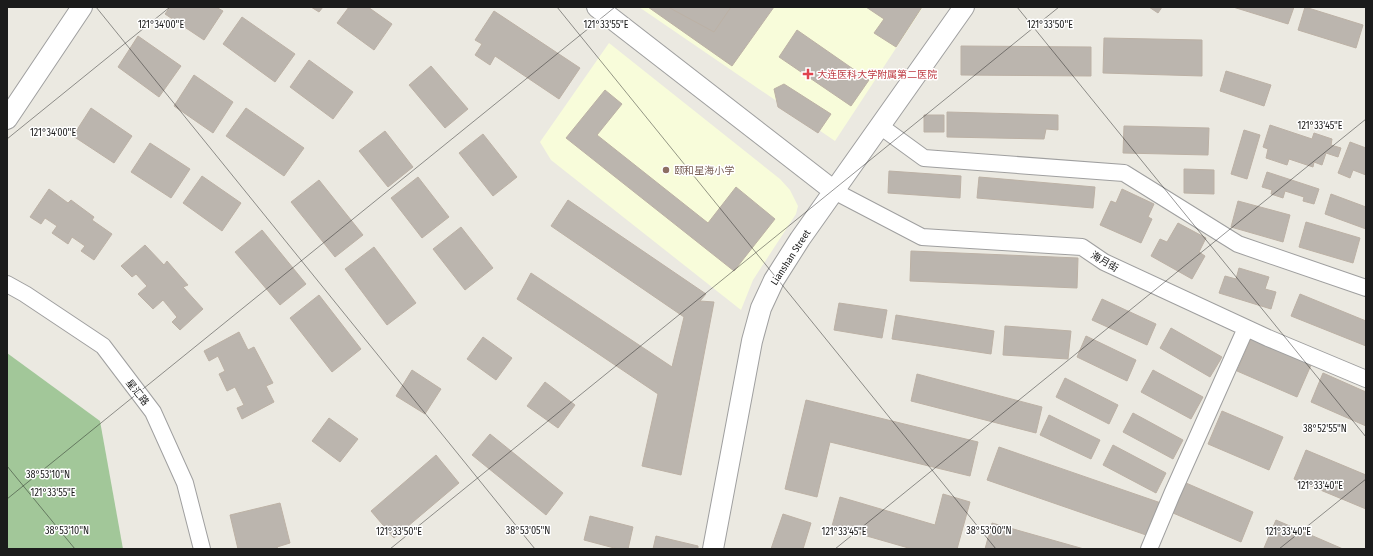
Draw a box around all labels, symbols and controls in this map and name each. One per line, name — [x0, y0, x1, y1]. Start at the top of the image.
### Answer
text: 121°34'00"E — [138, 19, 184, 31]
text: 121°33'55"E — [583, 19, 629, 31]
text: 121°33'50"E — [1027, 19, 1073, 31]
marker: 大连医科大学附属第二医院 — [802, 68, 814, 80]
place label: 大连医科大学附属第二医院 — [817, 69, 937, 81]
text: 121°33'45"E — [1298, 120, 1343, 132]
text: 121°34'00"E — [30, 127, 76, 139]
marker: 颐和星海小学 — [661, 165, 671, 175]
place label: 颐和星海小学 — [674, 165, 734, 177]
street label: Lianshan Street — [768, 227, 814, 288]
street label: 海月街 — [1089, 249, 1120, 275]
street label: 星汇路 — [123, 377, 151, 408]
text: 38°52'55"N — [1303, 423, 1347, 435]
text: 38°53'10"N — [26, 469, 70, 481]
text: 121°33'40"E — [1297, 480, 1343, 492]
text: 121°33'55"E — [30, 487, 76, 499]
text: 38°53'10"N — [45, 525, 89, 537]
text: 38°53'05"N — [506, 525, 550, 537]
text: 38°53'00"N — [966, 525, 1012, 537]
text: 121°33'50"E — [376, 526, 422, 538]
text: 121°33'45"E — [822, 526, 867, 538]
text: 121°33'40"E — [1265, 526, 1311, 538]

